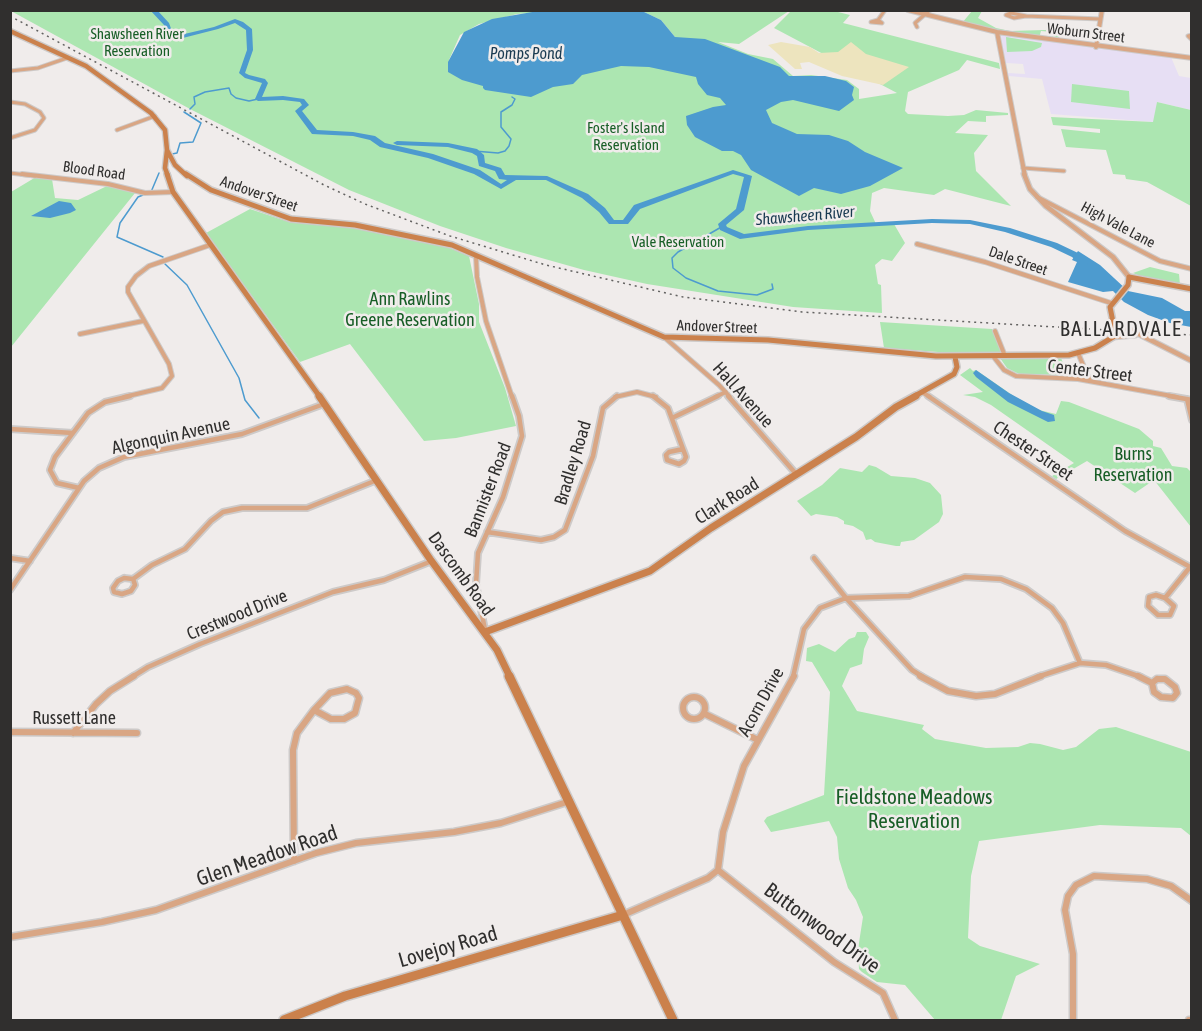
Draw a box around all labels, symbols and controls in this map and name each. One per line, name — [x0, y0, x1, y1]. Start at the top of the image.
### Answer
street label: Woburn Street — [1046, 19, 1126, 47]
park label: Shawsheen River Reservation — [90, 25, 184, 60]
water label: Pomps Pond — [490, 44, 562, 64]
park label: Foster's Island Reservation — [587, 119, 665, 154]
street label: Blood Road — [62, 158, 126, 184]
street label: Andover Street — [218, 172, 300, 216]
street label: High Vale Lane — [1078, 198, 1158, 252]
water label: Shawsheen River — [755, 202, 855, 230]
park label: Vale Reservation — [632, 233, 724, 251]
street label: Dale Street — [986, 243, 1050, 279]
park label: Ann Rawlins Greene Reservation — [345, 288, 475, 330]
district label: BALLARDVALE — [1060, 316, 1182, 342]
street label: Andover Street — [676, 317, 758, 337]
street label: Center Street — [1046, 355, 1134, 387]
street label: Hall Avenue — [708, 358, 778, 432]
street label: Algonquin Avenue — [110, 413, 232, 459]
street label: Chester Street — [989, 416, 1077, 486]
street label: Bradley Road — [550, 418, 596, 508]
street label: Bannister Road — [460, 439, 516, 541]
park label: Burns Reservation — [1093, 443, 1173, 486]
street label: Clark Road — [691, 473, 763, 529]
street label: Dascomb Road — [423, 528, 499, 620]
street label: Crestwood Drive — [184, 585, 290, 645]
street label: Acorn Drive — [733, 664, 789, 740]
street label: Russett Lane — [32, 707, 116, 729]
park label: Fieldstone Meadows Reservation — [836, 784, 992, 834]
street label: Glen Meadow Road — [193, 820, 341, 892]
street label: Buttonwood Drive — [759, 877, 885, 979]
street label: Lovejoy Road — [396, 921, 500, 973]

